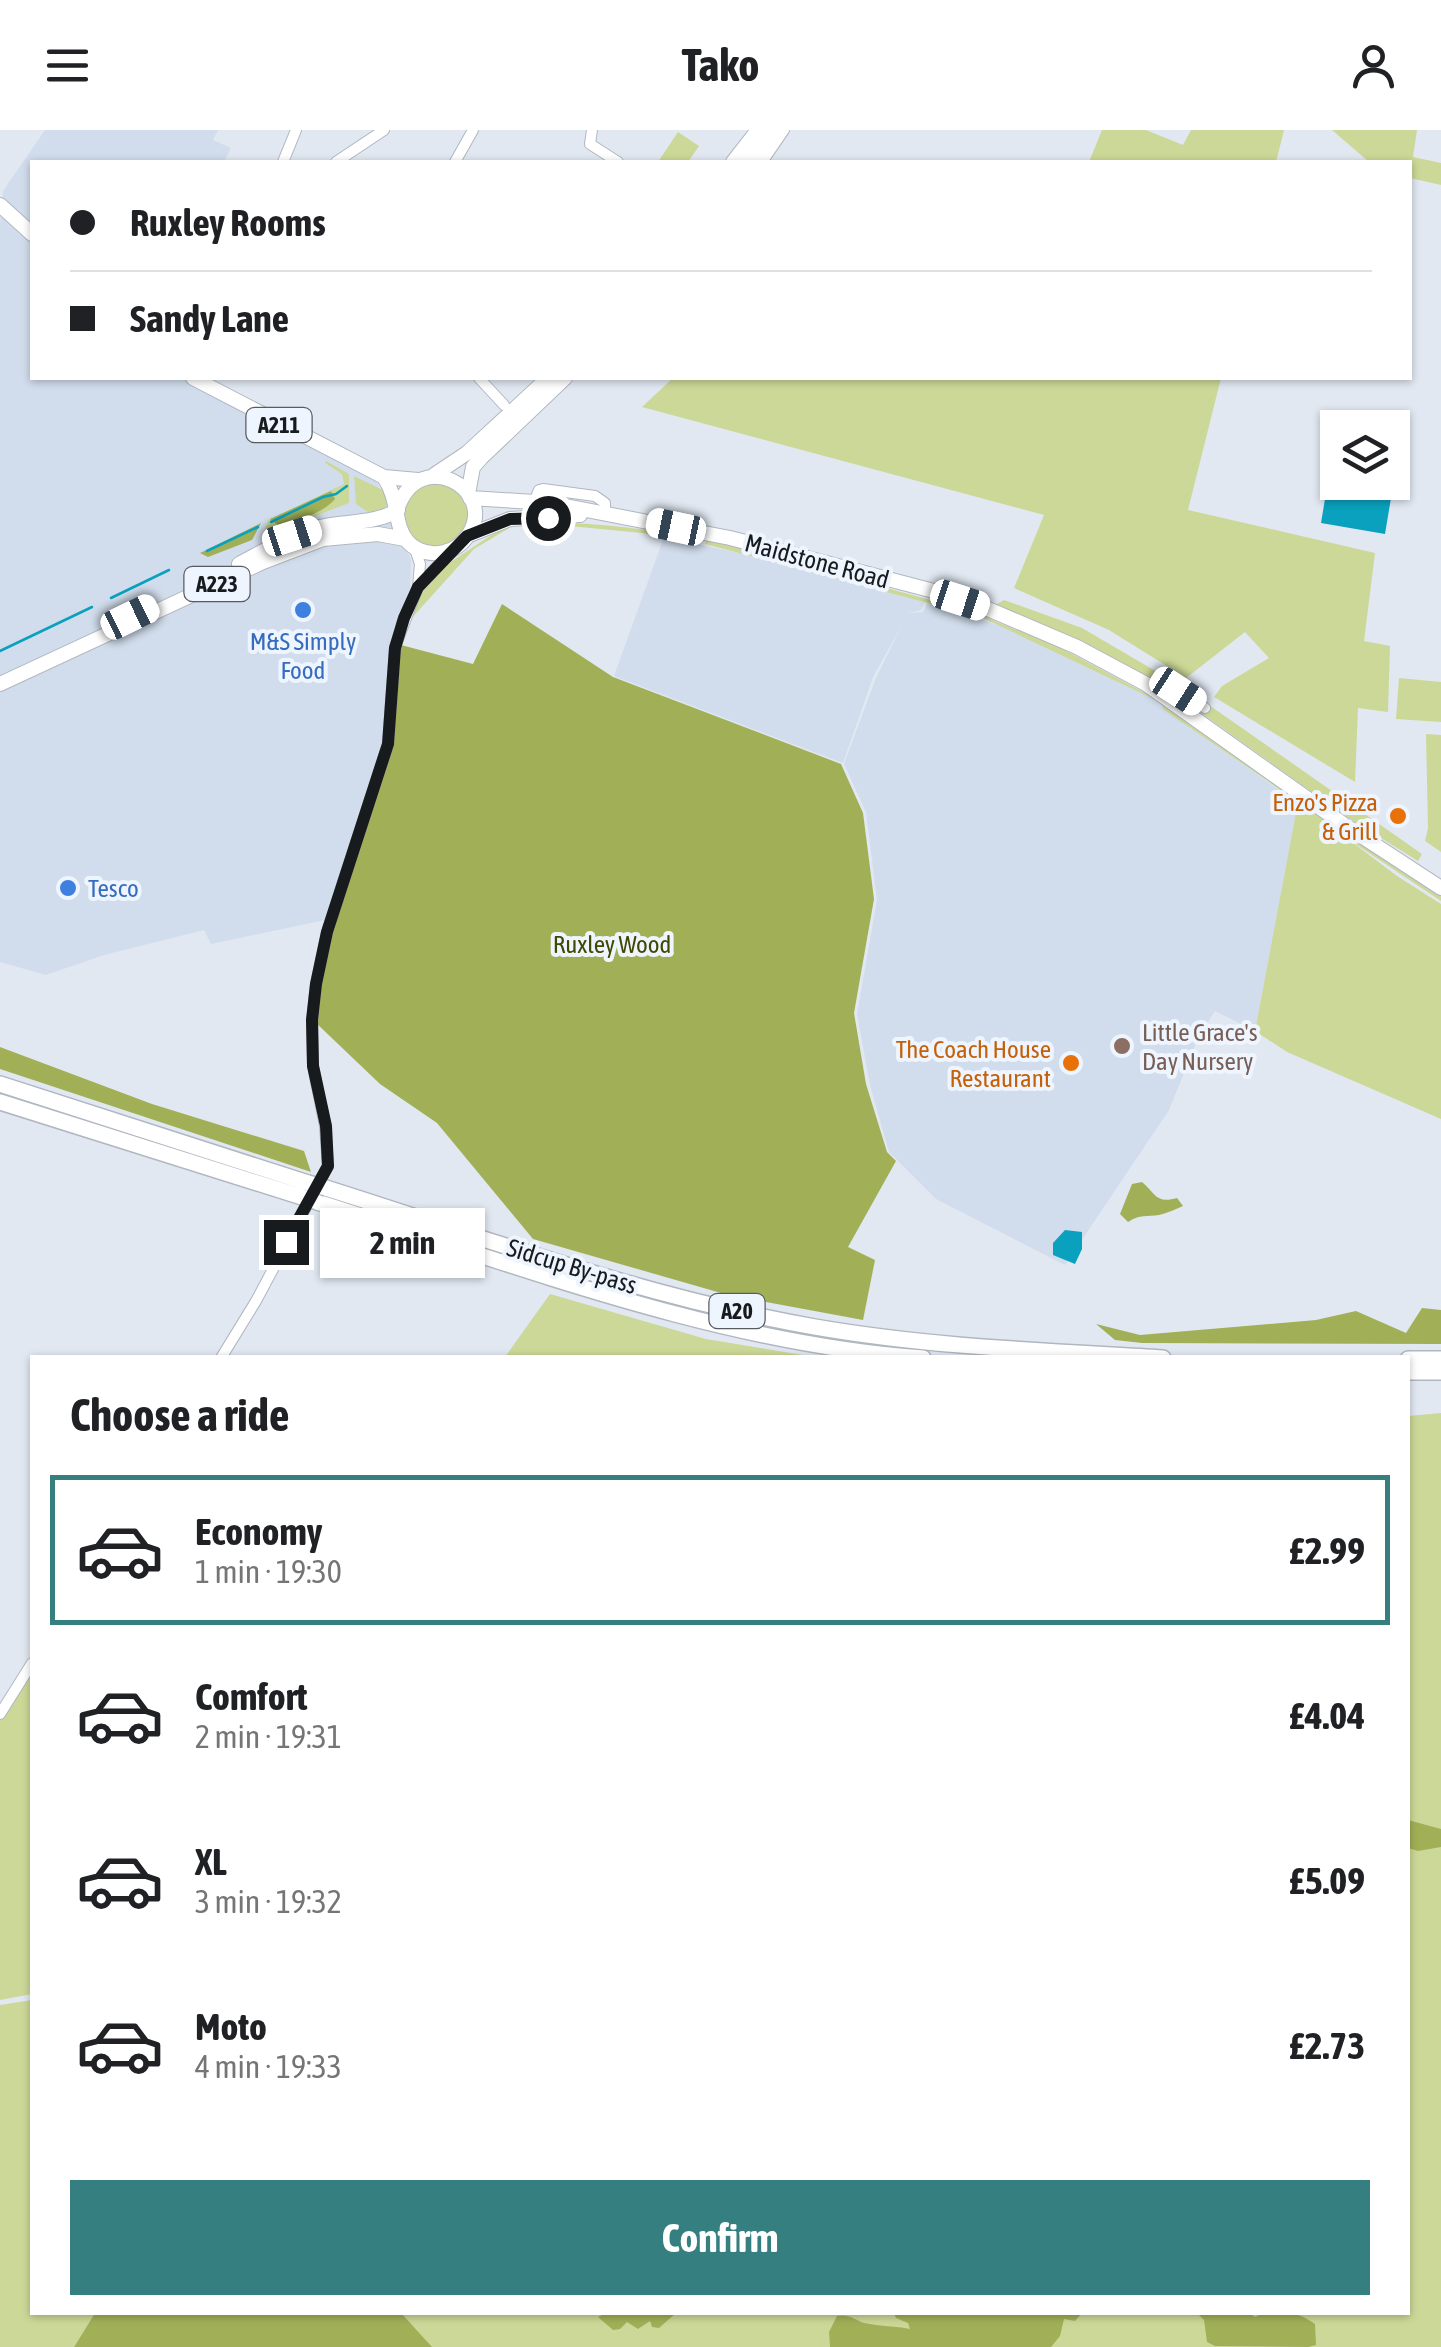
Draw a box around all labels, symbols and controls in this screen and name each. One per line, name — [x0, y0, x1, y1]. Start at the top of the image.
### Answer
icon: menu — [40, 38, 95, 93]
icon: person — [1346, 38, 1401, 93]
text: Tako — [682, 39, 759, 91]
text: Ruxley Rooms — [130, 201, 326, 244]
text: Sandy Lane — [130, 297, 289, 340]
road number: A211 — [246, 408, 312, 442]
map controls — [1320, 410, 1410, 500]
button: layers — [1320, 410, 1410, 500]
route start — [526, 496, 571, 541]
car — [644, 506, 708, 548]
car — [259, 512, 325, 560]
street label: Maidstone Road — [742, 528, 892, 594]
road number: A223 — [184, 567, 250, 601]
car — [927, 576, 993, 624]
car — [96, 590, 164, 644]
marker: M&S Simply Food — [292, 599, 314, 621]
place label: M&S Simply Food — [250, 627, 356, 684]
car — [1145, 662, 1211, 720]
place label: Enzo's Pizza & Grill — [1272, 788, 1378, 845]
marker: Enzo's Pizza & Grill — [1387, 805, 1409, 827]
place label: Tesco — [88, 874, 139, 902]
marker: Tesco — [57, 877, 79, 899]
park label: Ruxley Wood — [553, 930, 671, 958]
place label: Little Grace's Day Nursery — [1142, 1018, 1258, 1075]
place label: The Coach House Restaurant — [896, 1035, 1051, 1092]
marker: Little Grace's Day Nursery — [1111, 1035, 1133, 1057]
marker: The Coach House Restaurant — [1060, 1052, 1082, 1074]
callout: 2 min — [321, 1207, 486, 1277]
route end — [264, 1220, 309, 1265]
text: 2 min — [370, 1224, 435, 1261]
street label: Sidcup By-pass — [504, 1233, 640, 1299]
road number: A20 — [710, 1294, 764, 1328]
text: Choose a ride — [70, 1389, 289, 1441]
icon: car — [75, 1505, 165, 1595]
text: Economy — [195, 1510, 322, 1553]
text: £2.99 — [1289, 1529, 1365, 1572]
text: 1 min · 19:30 — [195, 1553, 342, 1590]
icon: car — [75, 1670, 165, 1760]
text: Comfort — [195, 1675, 307, 1718]
text: £4.04 — [1289, 1694, 1365, 1737]
text: 2 min · 19:31 — [195, 1718, 342, 1755]
icon: car — [75, 1835, 165, 1925]
text: XL — [195, 1840, 227, 1883]
text: £5.09 — [1289, 1859, 1365, 1902]
text: 3 min · 19:32 — [195, 1883, 342, 1920]
icon: car — [75, 2000, 165, 2090]
text: Moto — [195, 2005, 267, 2048]
text: £2.73 — [1289, 2024, 1365, 2067]
text: 4 min · 19:33 — [195, 2048, 342, 2085]
button: Confirm — [70, 2180, 1370, 2295]

